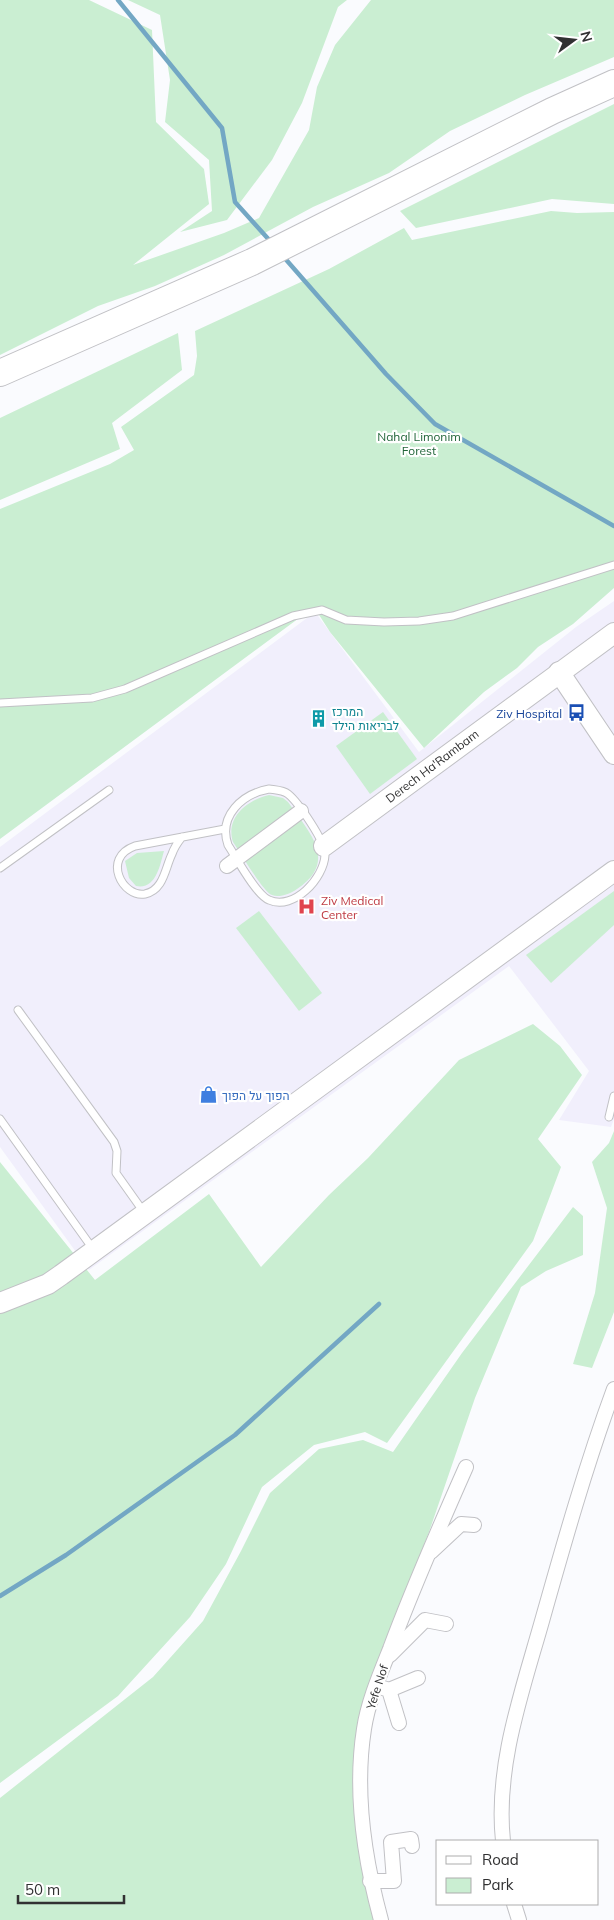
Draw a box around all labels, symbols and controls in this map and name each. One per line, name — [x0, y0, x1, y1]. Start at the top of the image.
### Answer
north arrow — [549, 15, 599, 65]
text: N — [576, 29, 597, 44]
park label: Nahal Limonim Forest — [377, 429, 461, 458]
bus stop icon: Ziv Hospital — [566, 703, 586, 723]
place label: המרכז לבריאות הילד — [332, 704, 399, 733]
place label: Ziv Hospital — [496, 706, 562, 721]
building icon: המרכז לבריאות הילד — [308, 708, 328, 728]
street label: Derech Ha'Rambam — [383, 726, 481, 806]
place label: Ziv Medical Center — [321, 893, 383, 922]
hospital icon: Ziv Medical Center — [297, 897, 317, 917]
shop icon: הפוך על הפוך — [198, 1085, 218, 1105]
place label: הפוך על הפוך — [222, 1088, 290, 1103]
street label: Yefe Nof — [362, 1662, 392, 1712]
legend — [436, 1840, 599, 1905]
text: Road — [482, 1850, 519, 1869]
scale bar — [18, 1872, 124, 1904]
text: Park — [482, 1875, 514, 1894]
text: 50 m — [25, 1880, 60, 1899]

